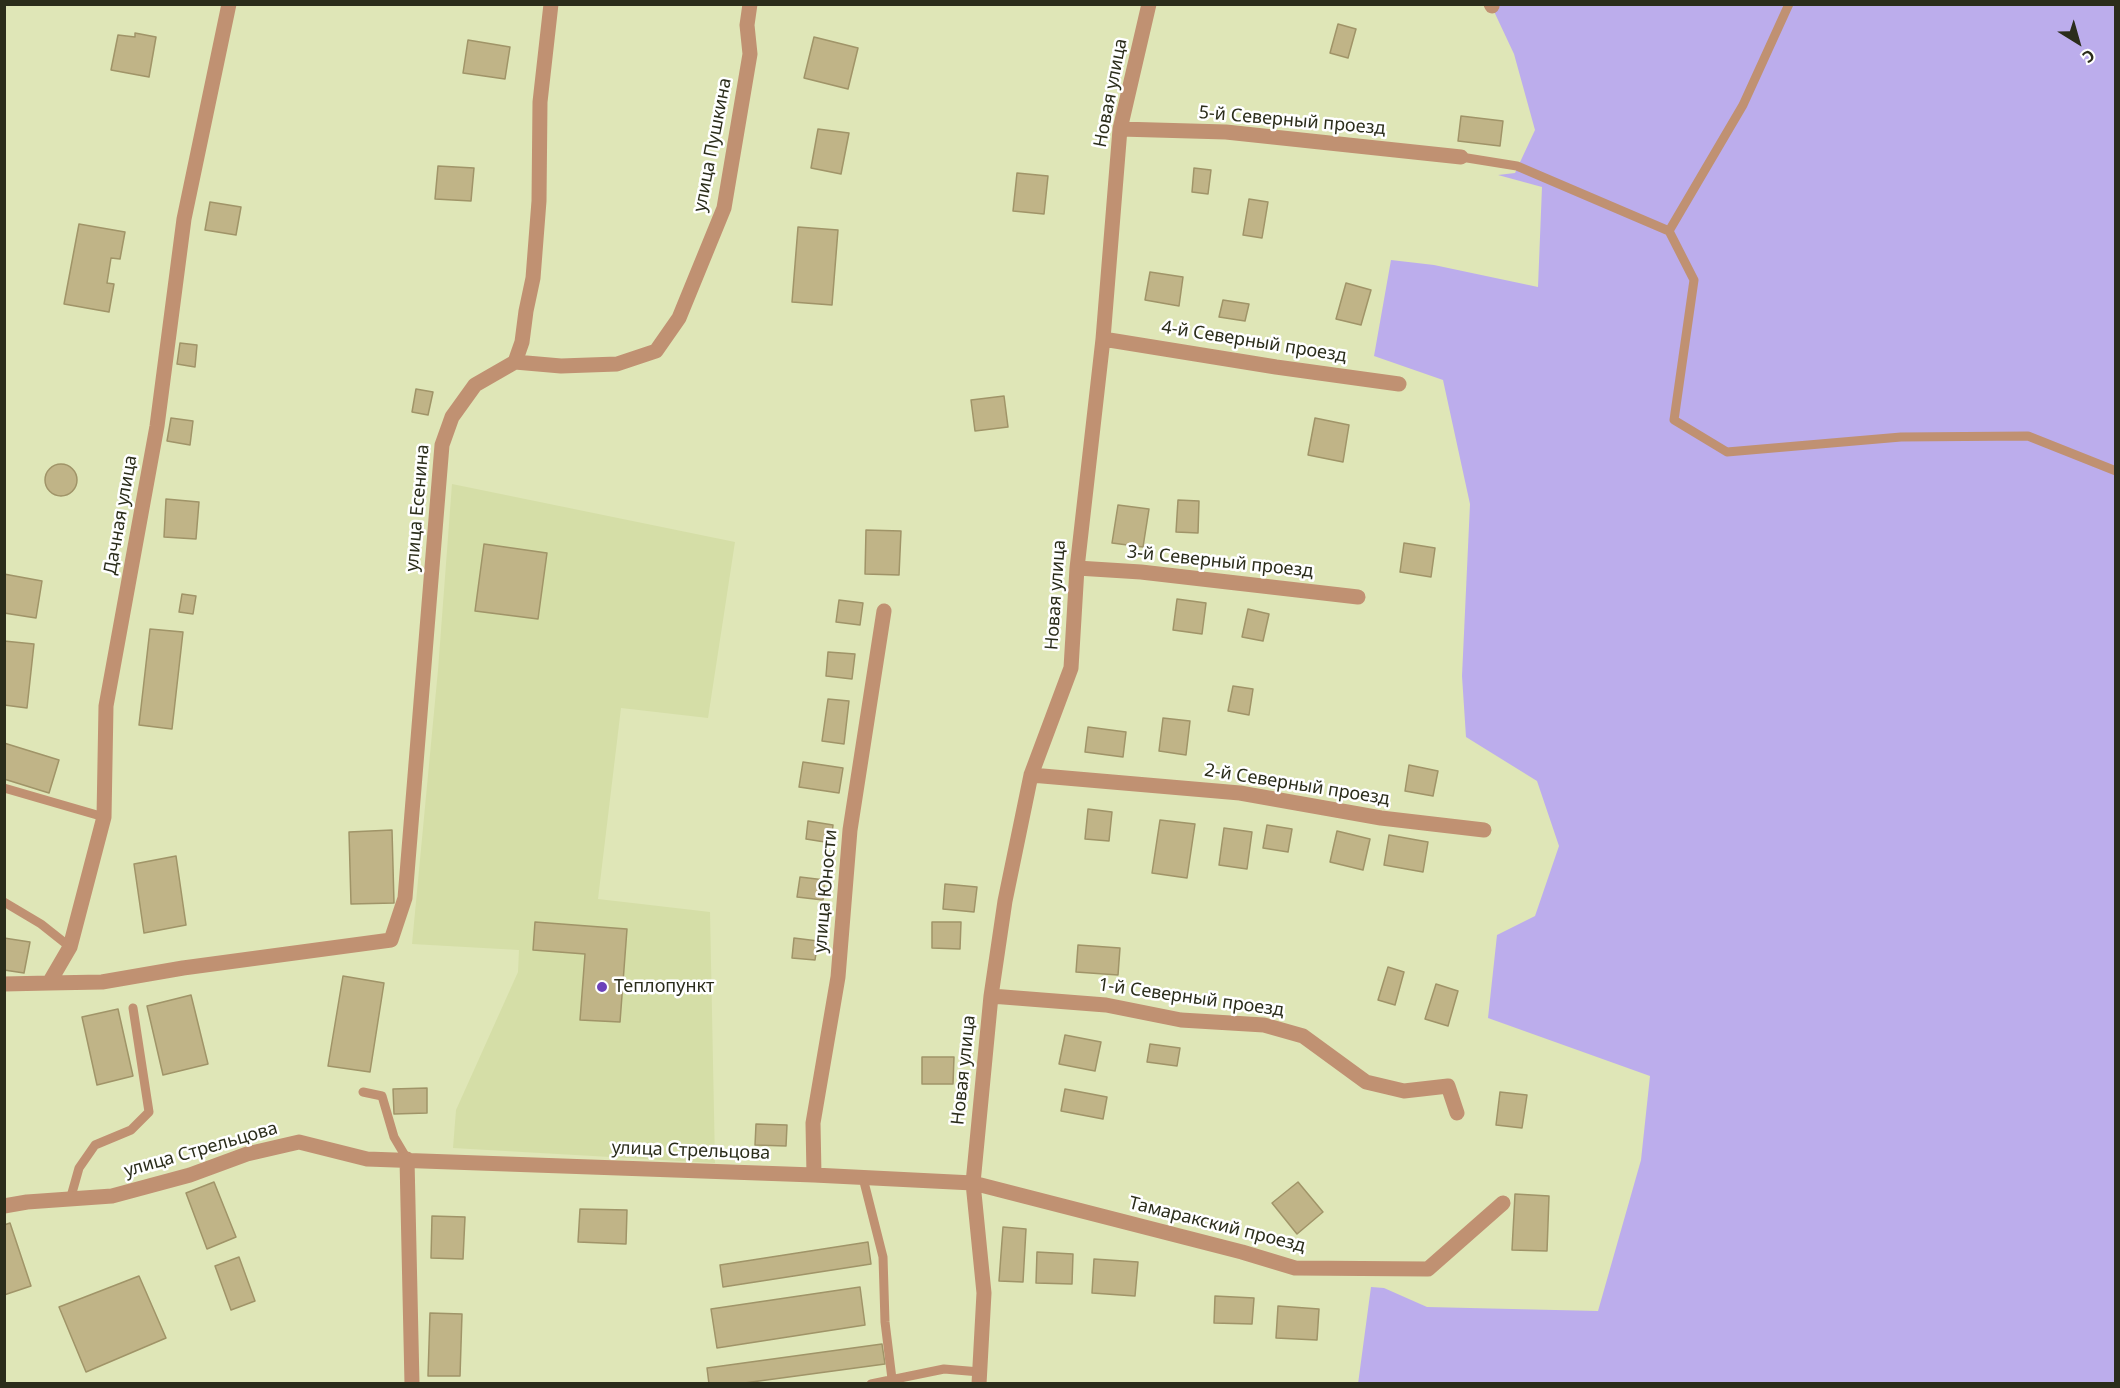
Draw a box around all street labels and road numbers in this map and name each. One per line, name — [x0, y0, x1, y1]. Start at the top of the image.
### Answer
street label: Новая улица — [1090, 37, 1132, 149]
street label: улица Пушкина — [689, 76, 737, 214]
street label: 5-й Северный проезд — [1198, 102, 1386, 140]
street label: 4-й Северный проезд — [1160, 317, 1348, 367]
street label: улица Есенина — [402, 443, 434, 573]
street label: Дачная улица — [100, 454, 142, 576]
street label: Новая улица — [1041, 539, 1071, 651]
street label: 3-й Северный проезд — [1126, 541, 1314, 583]
street label: 2-й Северный проезд — [1203, 760, 1391, 810]
street label: улица Юности — [810, 828, 842, 954]
street label: 1-й Северный проезд — [1097, 974, 1285, 1022]
street label: Новая улица — [947, 1014, 981, 1126]
street label: улица Стрельцова — [122, 1118, 280, 1182]
street label: улица Стрельцова — [611, 1137, 771, 1165]
street label: Тамаракский проезд — [1127, 1193, 1307, 1257]

